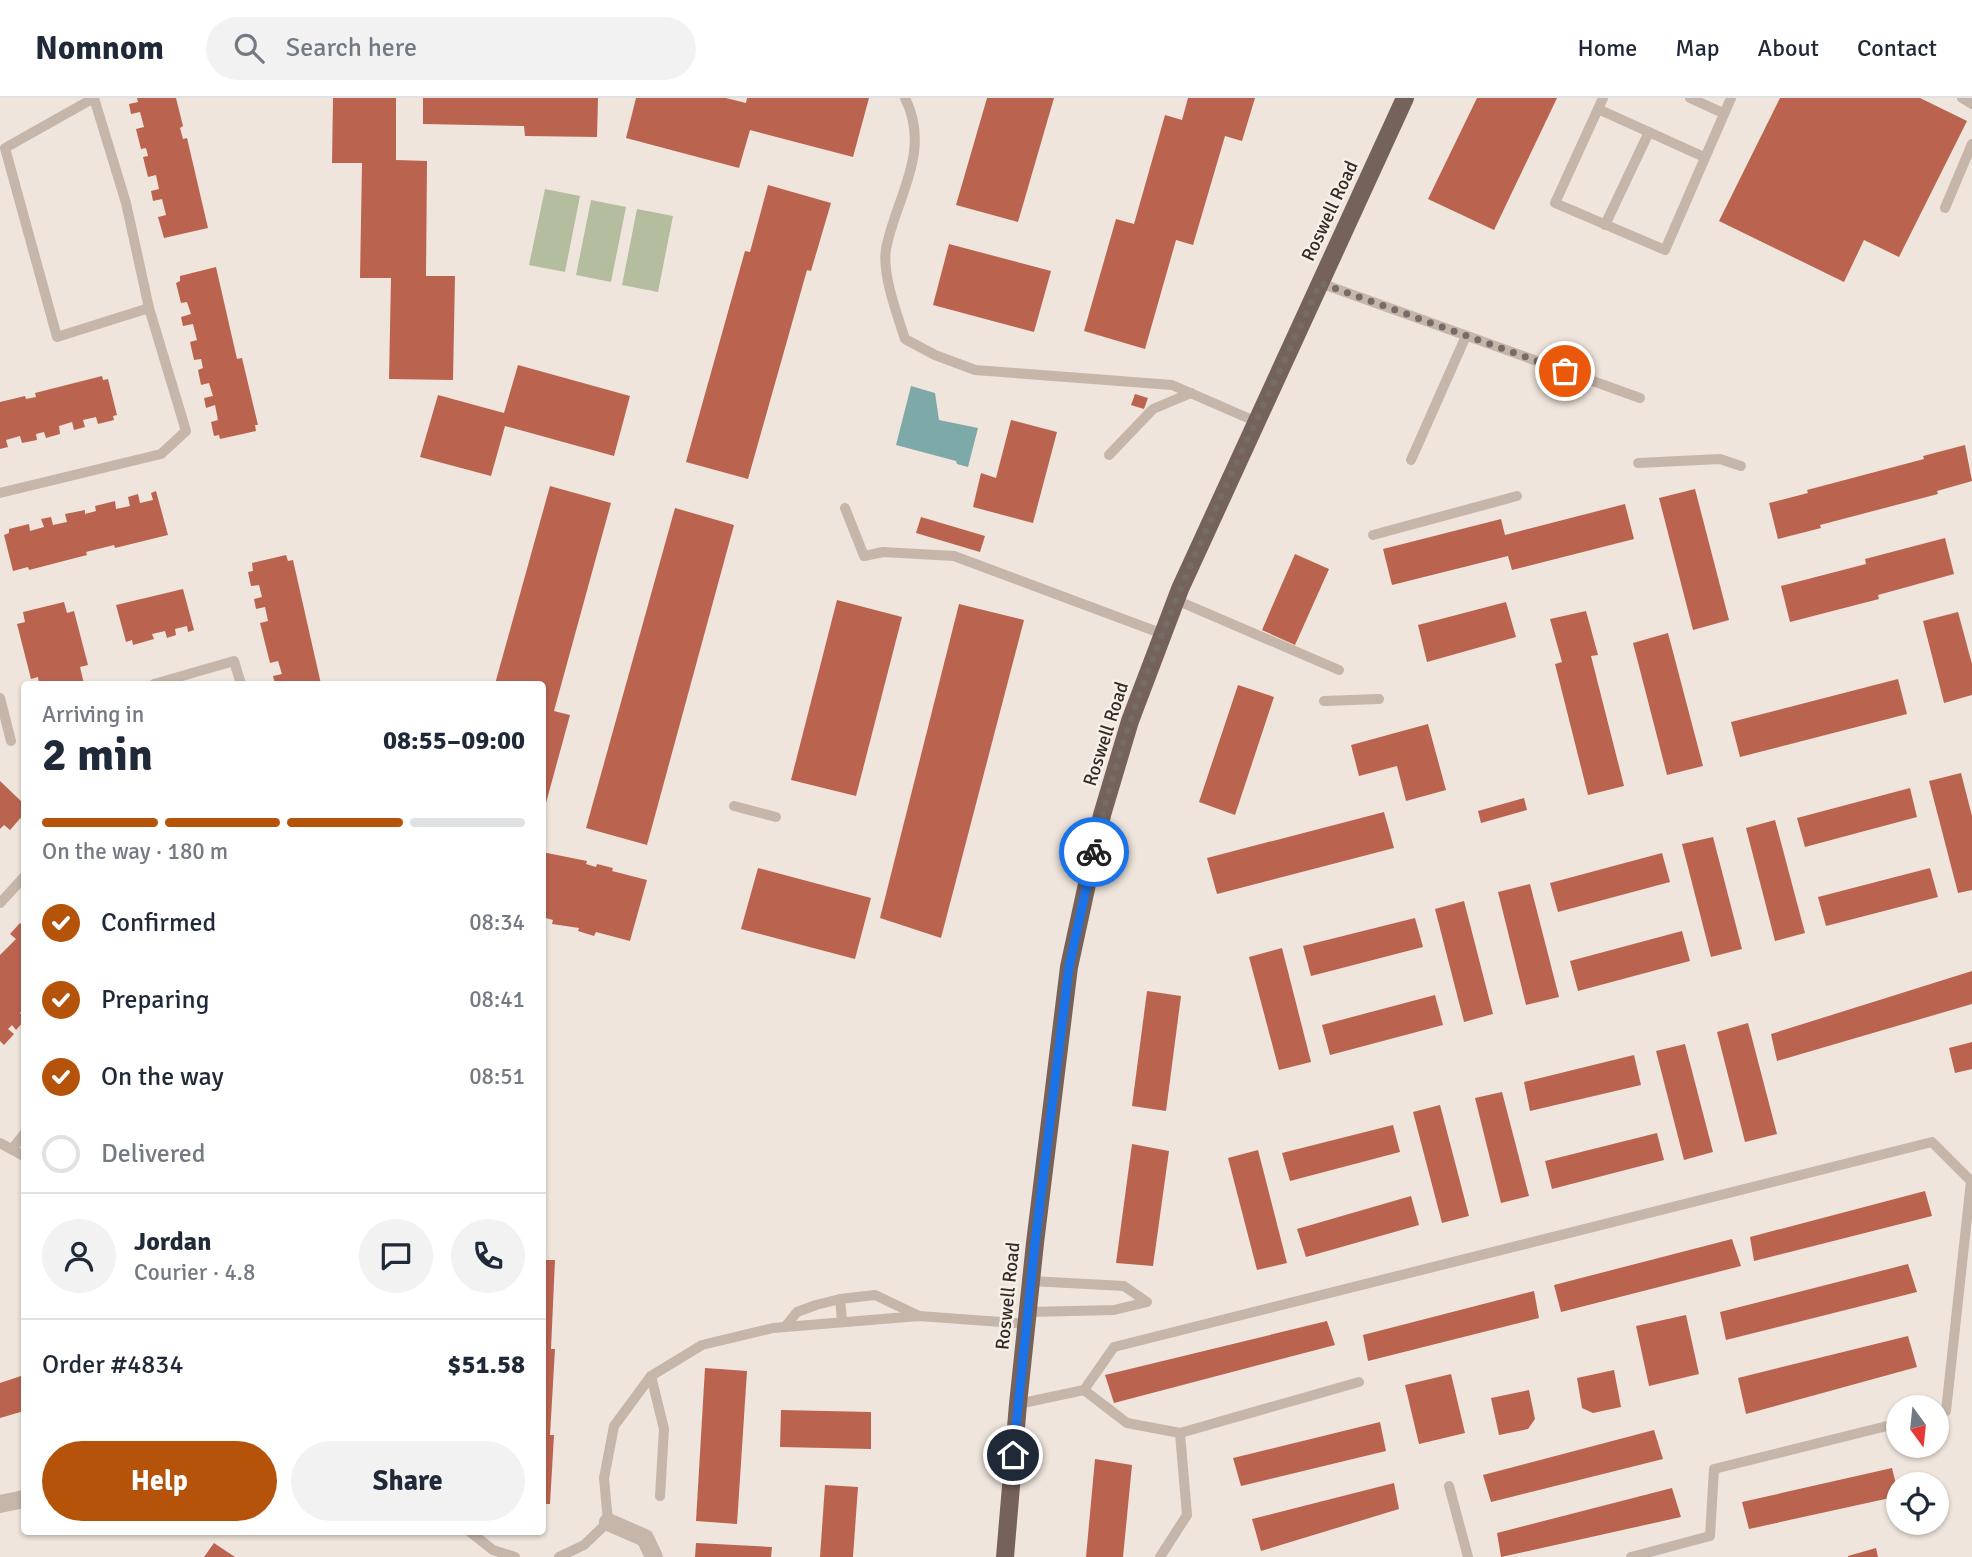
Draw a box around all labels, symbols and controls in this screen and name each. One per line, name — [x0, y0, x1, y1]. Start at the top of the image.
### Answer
search box — [206, 17, 696, 80]
text: Nomnom — [35, 28, 164, 69]
icon: search — [230, 29, 268, 67]
text: Search here — [286, 32, 417, 64]
text: Home — [1577, 33, 1637, 63]
text: Map — [1675, 33, 1720, 63]
text: About — [1758, 33, 1819, 63]
text: Contact — [1857, 33, 1937, 63]
street label: Roswell Road — [1296, 157, 1364, 265]
pin — [1535, 341, 1595, 401]
icon: bag — [1546, 352, 1584, 390]
street label: Roswell Road — [1078, 679, 1134, 789]
text: Arriving in — [42, 700, 144, 729]
text: 08:55–09:00 — [383, 725, 525, 757]
text: 2 min — [42, 727, 153, 783]
courier — [1059, 817, 1129, 887]
icon: bike — [1075, 833, 1113, 871]
text: On the way · 180 m — [42, 837, 228, 866]
icon: check — [42, 904, 80, 942]
text: Confirmed — [101, 907, 216, 939]
text: 08:34 — [469, 908, 525, 937]
icon: check — [42, 981, 80, 1019]
text: Preparing — [101, 984, 209, 1016]
text: 08:41 — [469, 985, 525, 1014]
icon: check — [42, 1058, 80, 1096]
text: On the way — [101, 1061, 224, 1093]
text: 08:51 — [469, 1062, 525, 1091]
text: Delivered — [101, 1138, 206, 1170]
button: person — [42, 1219, 116, 1293]
button: chat — [359, 1219, 433, 1293]
button: phone — [451, 1219, 525, 1293]
text: Jordan — [134, 1226, 211, 1258]
street label: Roswell Road — [990, 1241, 1026, 1351]
text: Courier · 4.8 — [134, 1258, 255, 1287]
text: Order #4834 — [42, 1349, 183, 1381]
text: $51.58 — [447, 1349, 525, 1381]
north arrow — [1886, 1395, 1950, 1458]
map controls — [1886, 1395, 1949, 1535]
pin — [983, 1425, 1043, 1485]
icon: home — [994, 1436, 1032, 1474]
button: Help — [42, 1441, 277, 1521]
button: Share — [291, 1441, 525, 1521]
button: locate — [1886, 1472, 1949, 1535]

